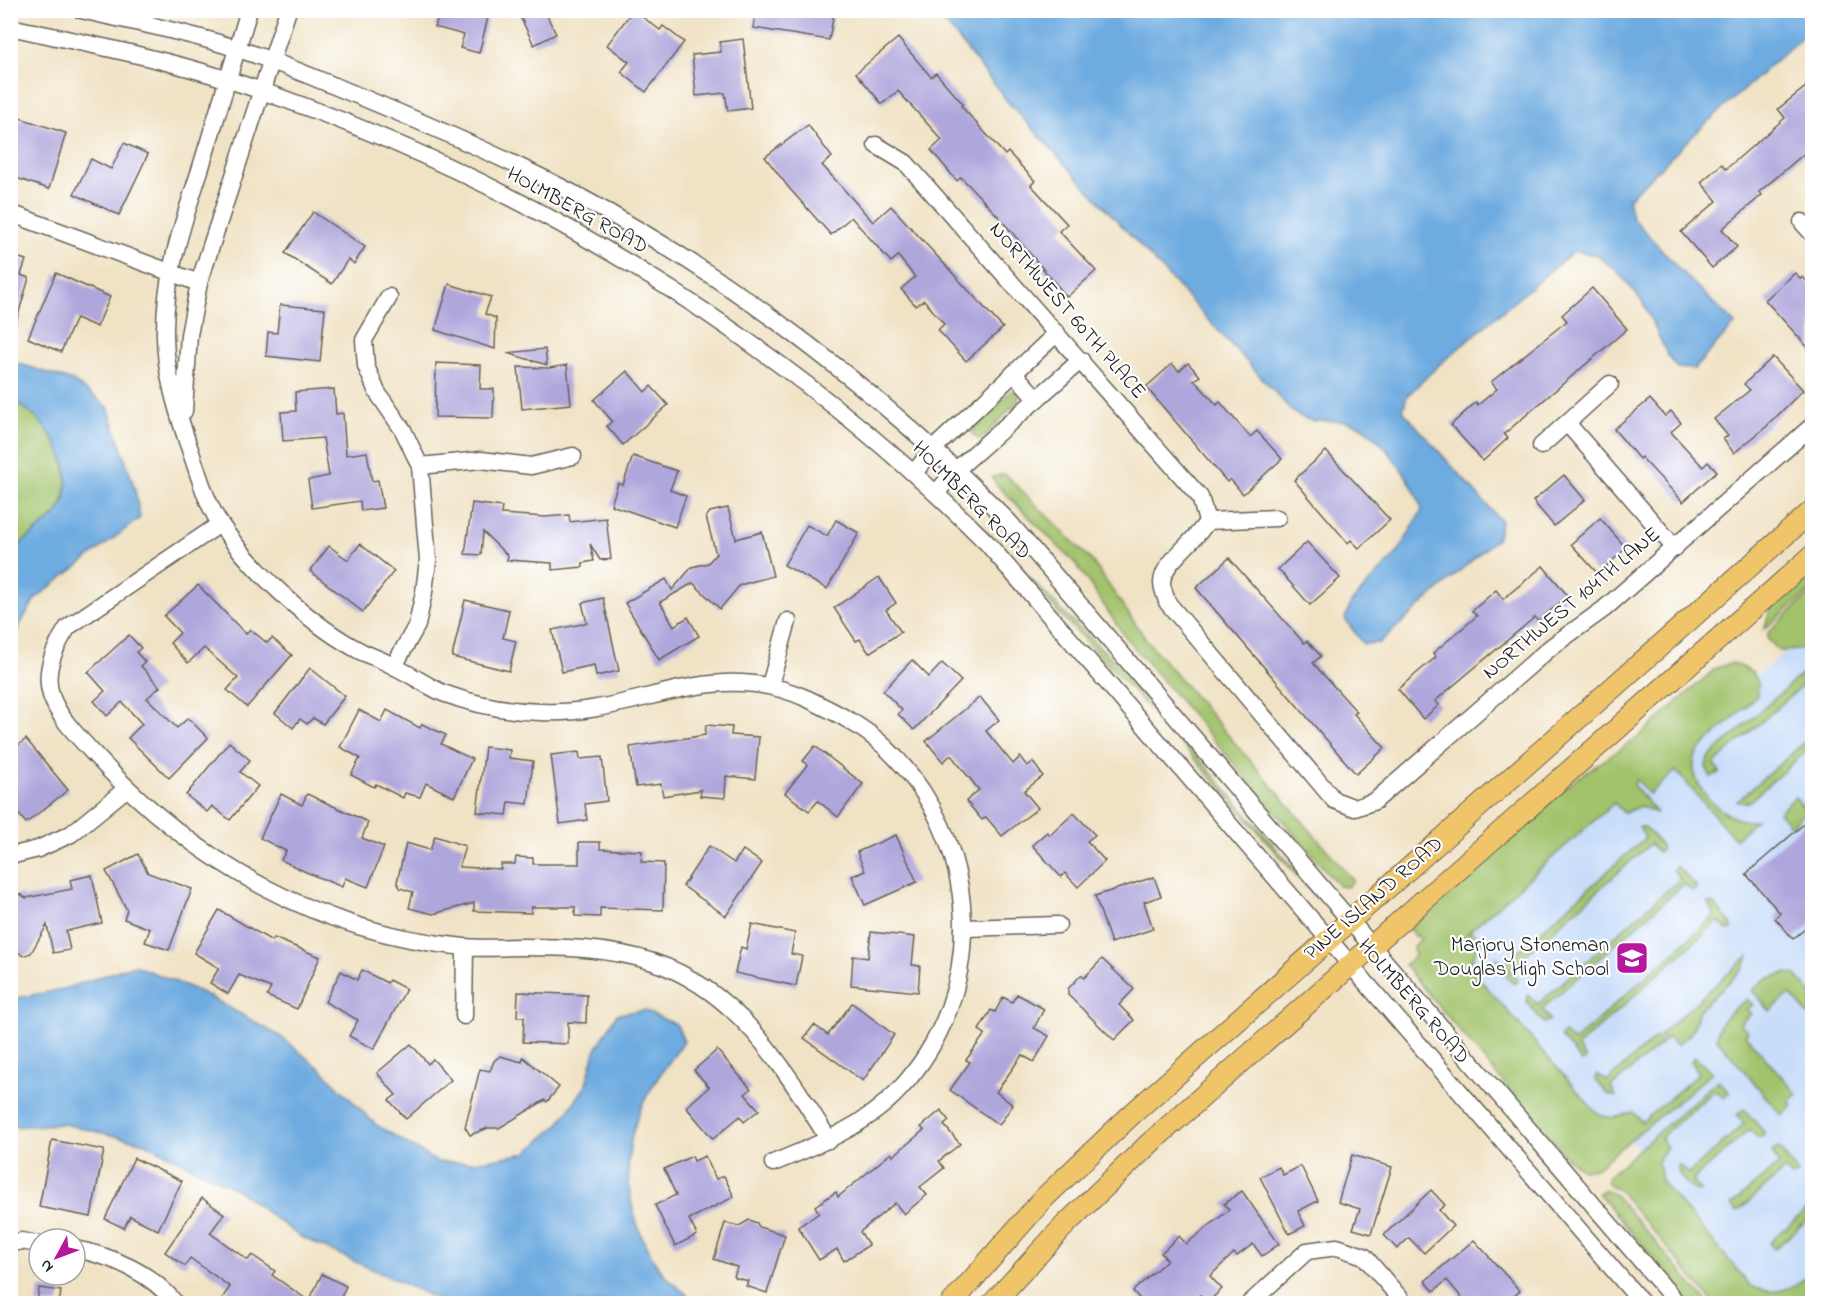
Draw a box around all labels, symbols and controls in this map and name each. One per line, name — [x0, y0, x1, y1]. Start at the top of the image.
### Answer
street label: HOLMBERG ROAD — [501, 160, 653, 262]
street label: NORTHWEST 60TH PLACE — [982, 216, 1152, 406]
street label: HOLMBERG ROAD — [905, 435, 1037, 567]
street label: NORTHWEST 104TH LANE — [1477, 521, 1667, 687]
street label: PINE ISLAND ROAD — [1298, 830, 1450, 968]
place label: Marjory Stoneman Douglas High School — [1433, 931, 1609, 987]
street label: HOLMBERG ROAD — [1350, 933, 1476, 1071]
school or university icon: Marjory Stoneman Douglas High School — [1614, 940, 1650, 976]
north arrow — [27, 1227, 87, 1287]
text: N — [34, 1253, 60, 1277]

